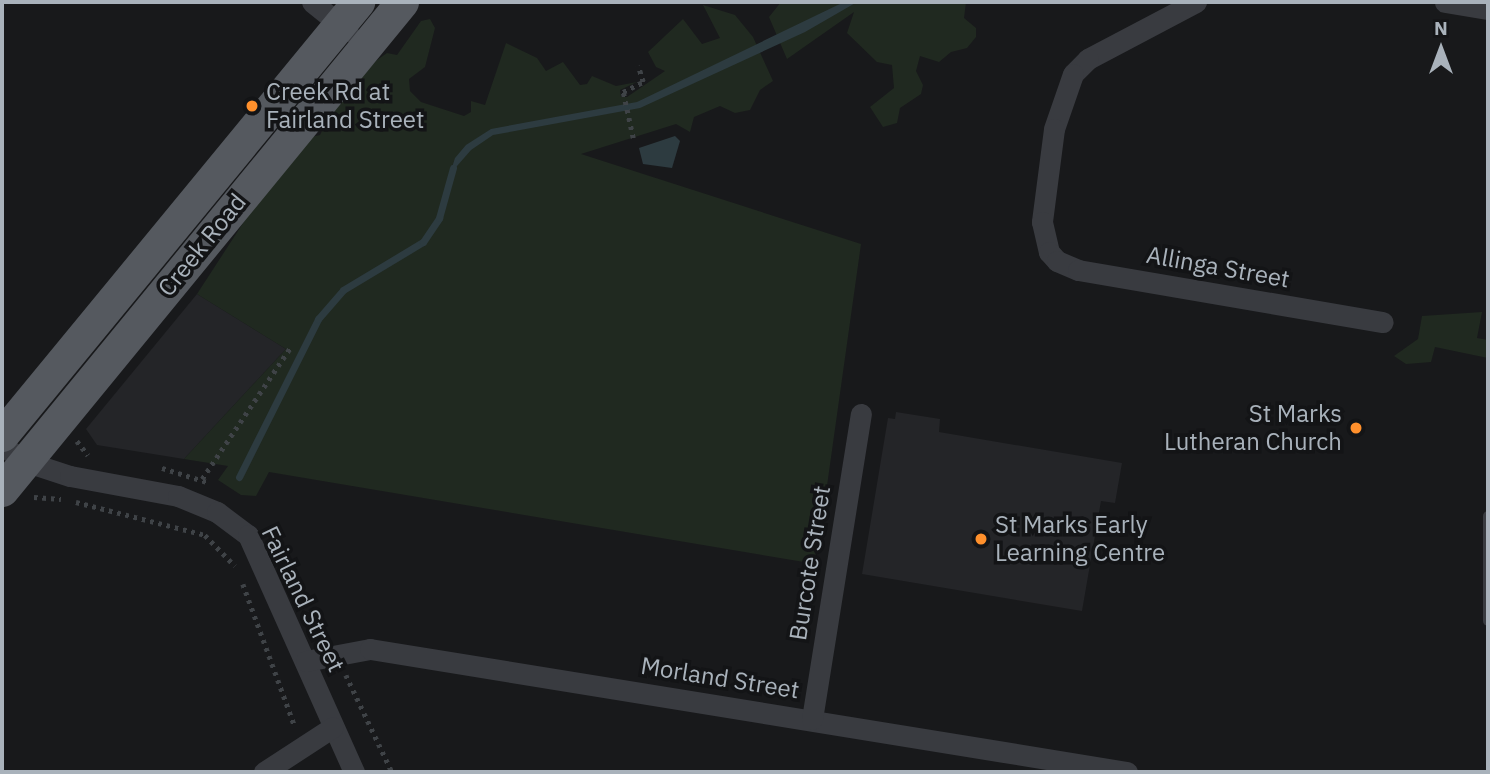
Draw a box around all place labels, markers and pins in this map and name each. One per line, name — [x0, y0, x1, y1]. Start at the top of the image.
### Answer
place label: Creek Rd at Fairland Street — [266, 78, 424, 134]
marker: Creek Rd at Fairland Street — [244, 98, 260, 114]
place label: St Marks Lutheran Church — [1164, 400, 1342, 456]
marker: St Marks Lutheran Church — [1348, 420, 1364, 436]
place label: St Marks Early Learning Centre — [995, 511, 1165, 567]
marker: St Marks Early Learning Centre — [973, 531, 989, 547]

